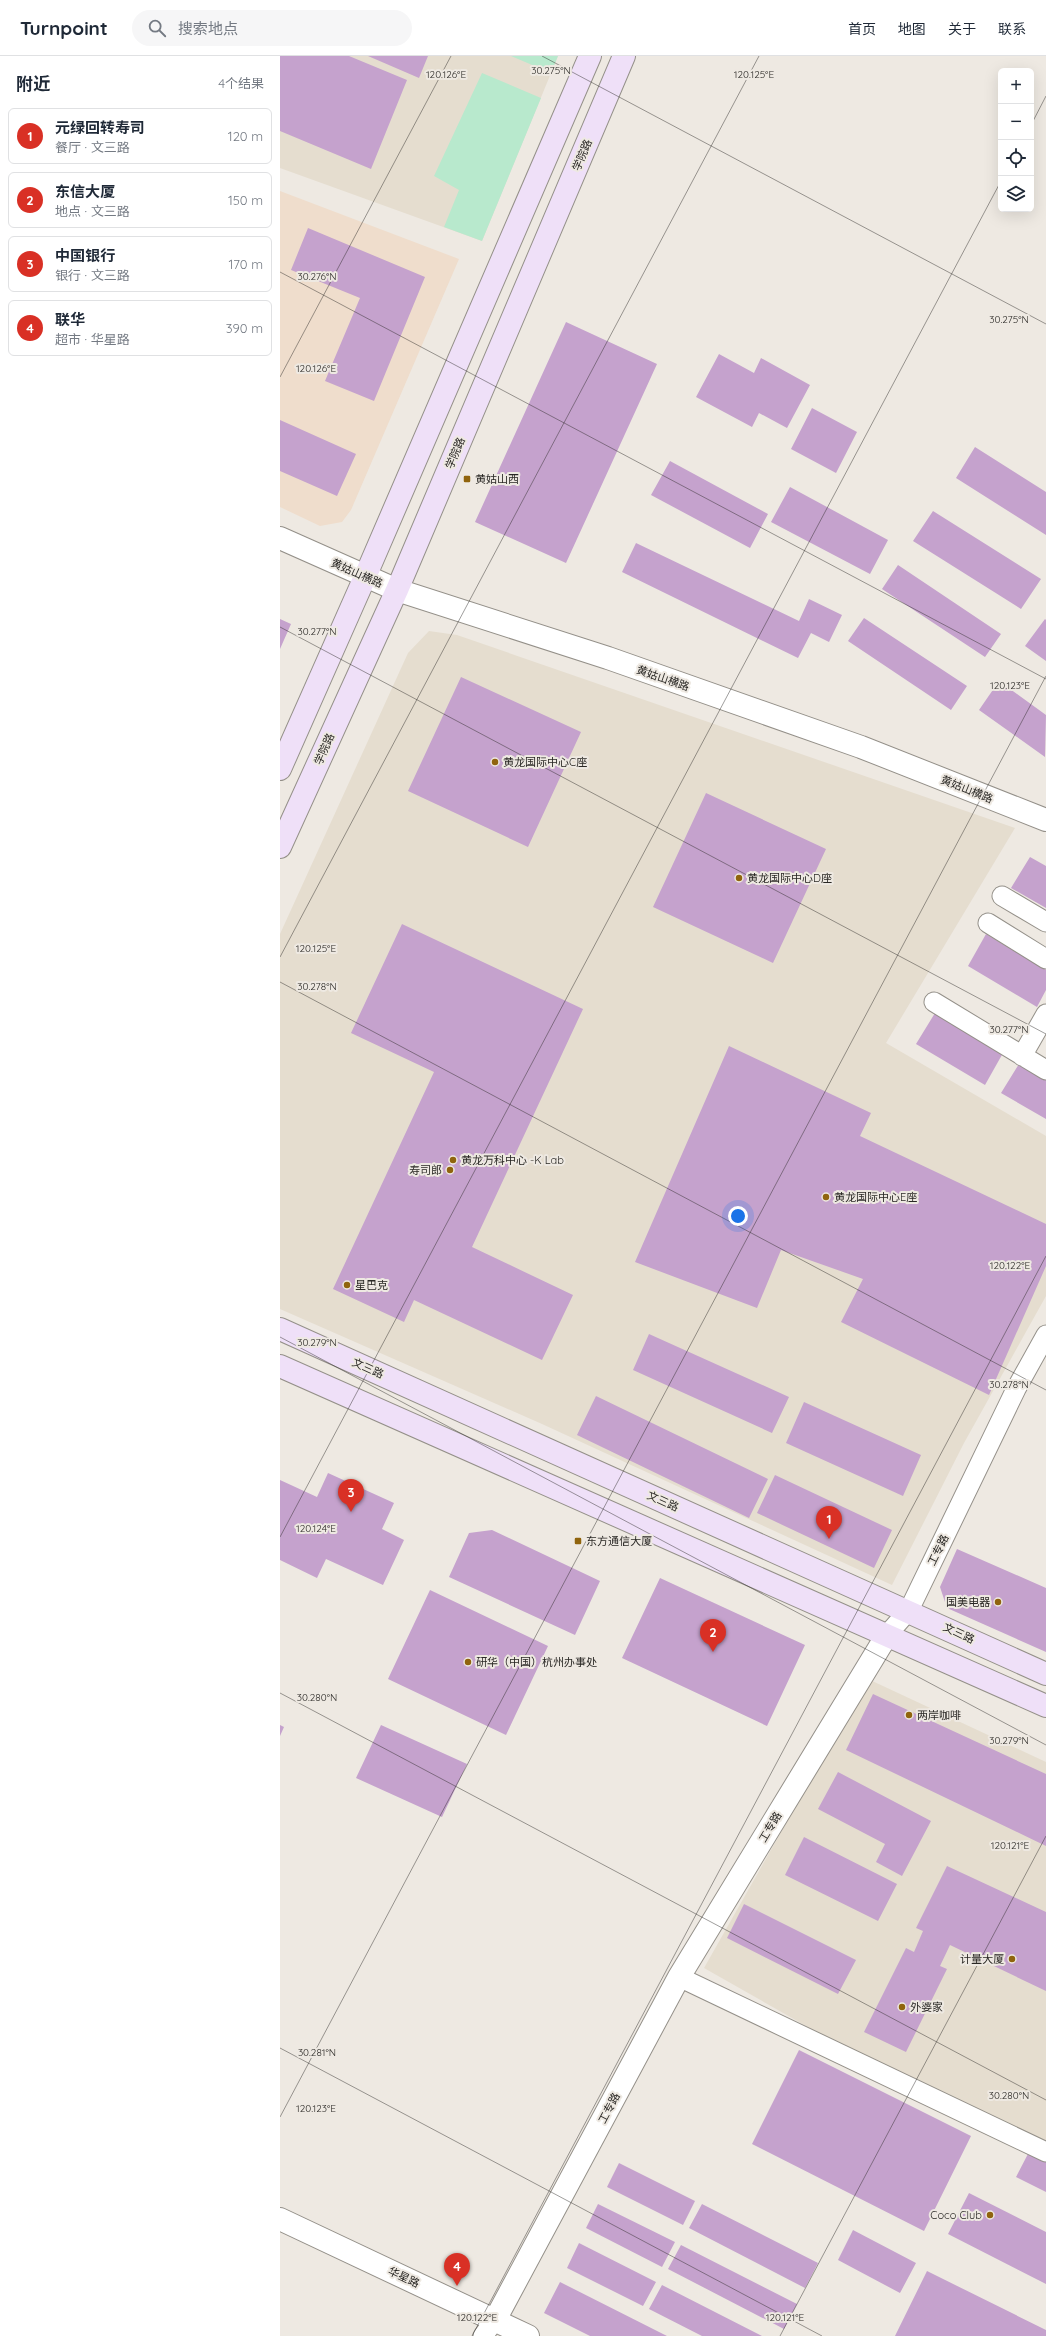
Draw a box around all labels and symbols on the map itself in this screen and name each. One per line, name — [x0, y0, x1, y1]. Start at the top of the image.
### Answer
text: 30.275°N — [531, 64, 571, 77]
text: 120.126°E — [426, 68, 466, 81]
text: 120.125°E — [734, 68, 774, 81]
street label: 学院路 — [569, 137, 595, 173]
text: 30.276°N — [297, 270, 337, 283]
text: 30.275°N — [989, 313, 1029, 326]
text: 120.126°E — [296, 362, 336, 375]
street label: 学院路 — [442, 435, 468, 471]
place label: 黄姑山西 — [475, 472, 519, 486]
marker: 黄姑山西 — [462, 474, 472, 484]
street label: 黄姑山横路 — [329, 555, 385, 591]
text: 30.277°N — [297, 625, 337, 638]
street label: 黄姑山横路 — [635, 662, 691, 694]
text: 120.123°E — [990, 679, 1030, 692]
street label: 学院路 — [311, 731, 337, 767]
place label: 黄龙国际中心C座 — [503, 755, 587, 769]
marker: 黄龙国际中心C座 — [490, 757, 500, 767]
street label: 黄姑山横路 — [939, 772, 995, 806]
place label: 黄龙国际中心D座 — [747, 871, 832, 885]
marker: 黄龙国际中心D座 — [734, 873, 744, 883]
text: 120.125°E — [296, 942, 336, 955]
text: 30.278°N — [297, 980, 337, 993]
text: 30.277°N — [989, 1023, 1029, 1036]
place label: 黄龙万科中心 -K Lab — [461, 1153, 564, 1167]
marker: 黄龙万科中心 -K Lab — [448, 1155, 458, 1165]
place label: 寿司郎 — [409, 1163, 442, 1177]
marker: 寿司郎 — [445, 1165, 455, 1175]
place label: 黄龙国际中心E座 — [834, 1190, 917, 1204]
marker: 黄龙国际中心E座 — [821, 1192, 831, 1202]
your location — [728, 1206, 748, 1226]
text: 120.122°E — [990, 1259, 1030, 1272]
place label: 星巴克 — [355, 1278, 388, 1292]
marker: 星巴克 — [342, 1280, 352, 1290]
text: 30.279°N — [297, 1336, 337, 1349]
street label: 文三路 — [350, 1355, 386, 1381]
text: 30.278°N — [989, 1378, 1029, 1391]
pin: 3 — [338, 1479, 364, 1512]
street label: 文三路 — [645, 1488, 681, 1514]
pin: 1 — [816, 1506, 842, 1539]
text: 120.124°E — [296, 1522, 336, 1535]
street label: 工专路 — [924, 1532, 952, 1568]
place label: 东方通信大厦 — [586, 1534, 652, 1548]
marker: 东方通信大厦 — [573, 1536, 583, 1546]
place label: 国美电器 — [946, 1595, 990, 1609]
marker: 国美电器 — [993, 1597, 1003, 1607]
pin: 2 — [700, 1619, 726, 1652]
street label: 文三路 — [941, 1620, 977, 1646]
place label: 研华（中国）杭州办事处 — [476, 1655, 597, 1669]
marker: 研华（中国）杭州办事处 — [463, 1657, 473, 1667]
text: 30.280°N — [297, 1691, 337, 1704]
place label: 两岸咖啡 — [917, 1708, 961, 1722]
marker: 两岸咖啡 — [904, 1710, 914, 1720]
text: 30.279°N — [989, 1734, 1029, 1747]
street label: 工专路 — [756, 1809, 784, 1845]
text: 120.121°E — [991, 1839, 1030, 1852]
place label: 计量大厦 — [960, 1952, 1004, 1966]
marker: 计量大厦 — [1007, 1954, 1017, 1964]
place label: 外婆家 — [910, 2000, 943, 2014]
marker: 外婆家 — [897, 2002, 907, 2012]
text: 30.281°N — [298, 2046, 336, 2059]
text: 30.280°N — [989, 2089, 1029, 2102]
street label: 工专路 — [595, 2090, 623, 2126]
text: 120.123°E — [296, 2102, 336, 2115]
place label: Coco Club — [930, 2208, 982, 2222]
marker: Coco Club — [985, 2210, 995, 2220]
pin: 4 — [444, 2253, 470, 2286]
street label: 华星路 — [386, 2264, 422, 2290]
text: 120.122°E — [457, 2311, 497, 2324]
text: 120.121°E — [766, 2311, 805, 2324]

